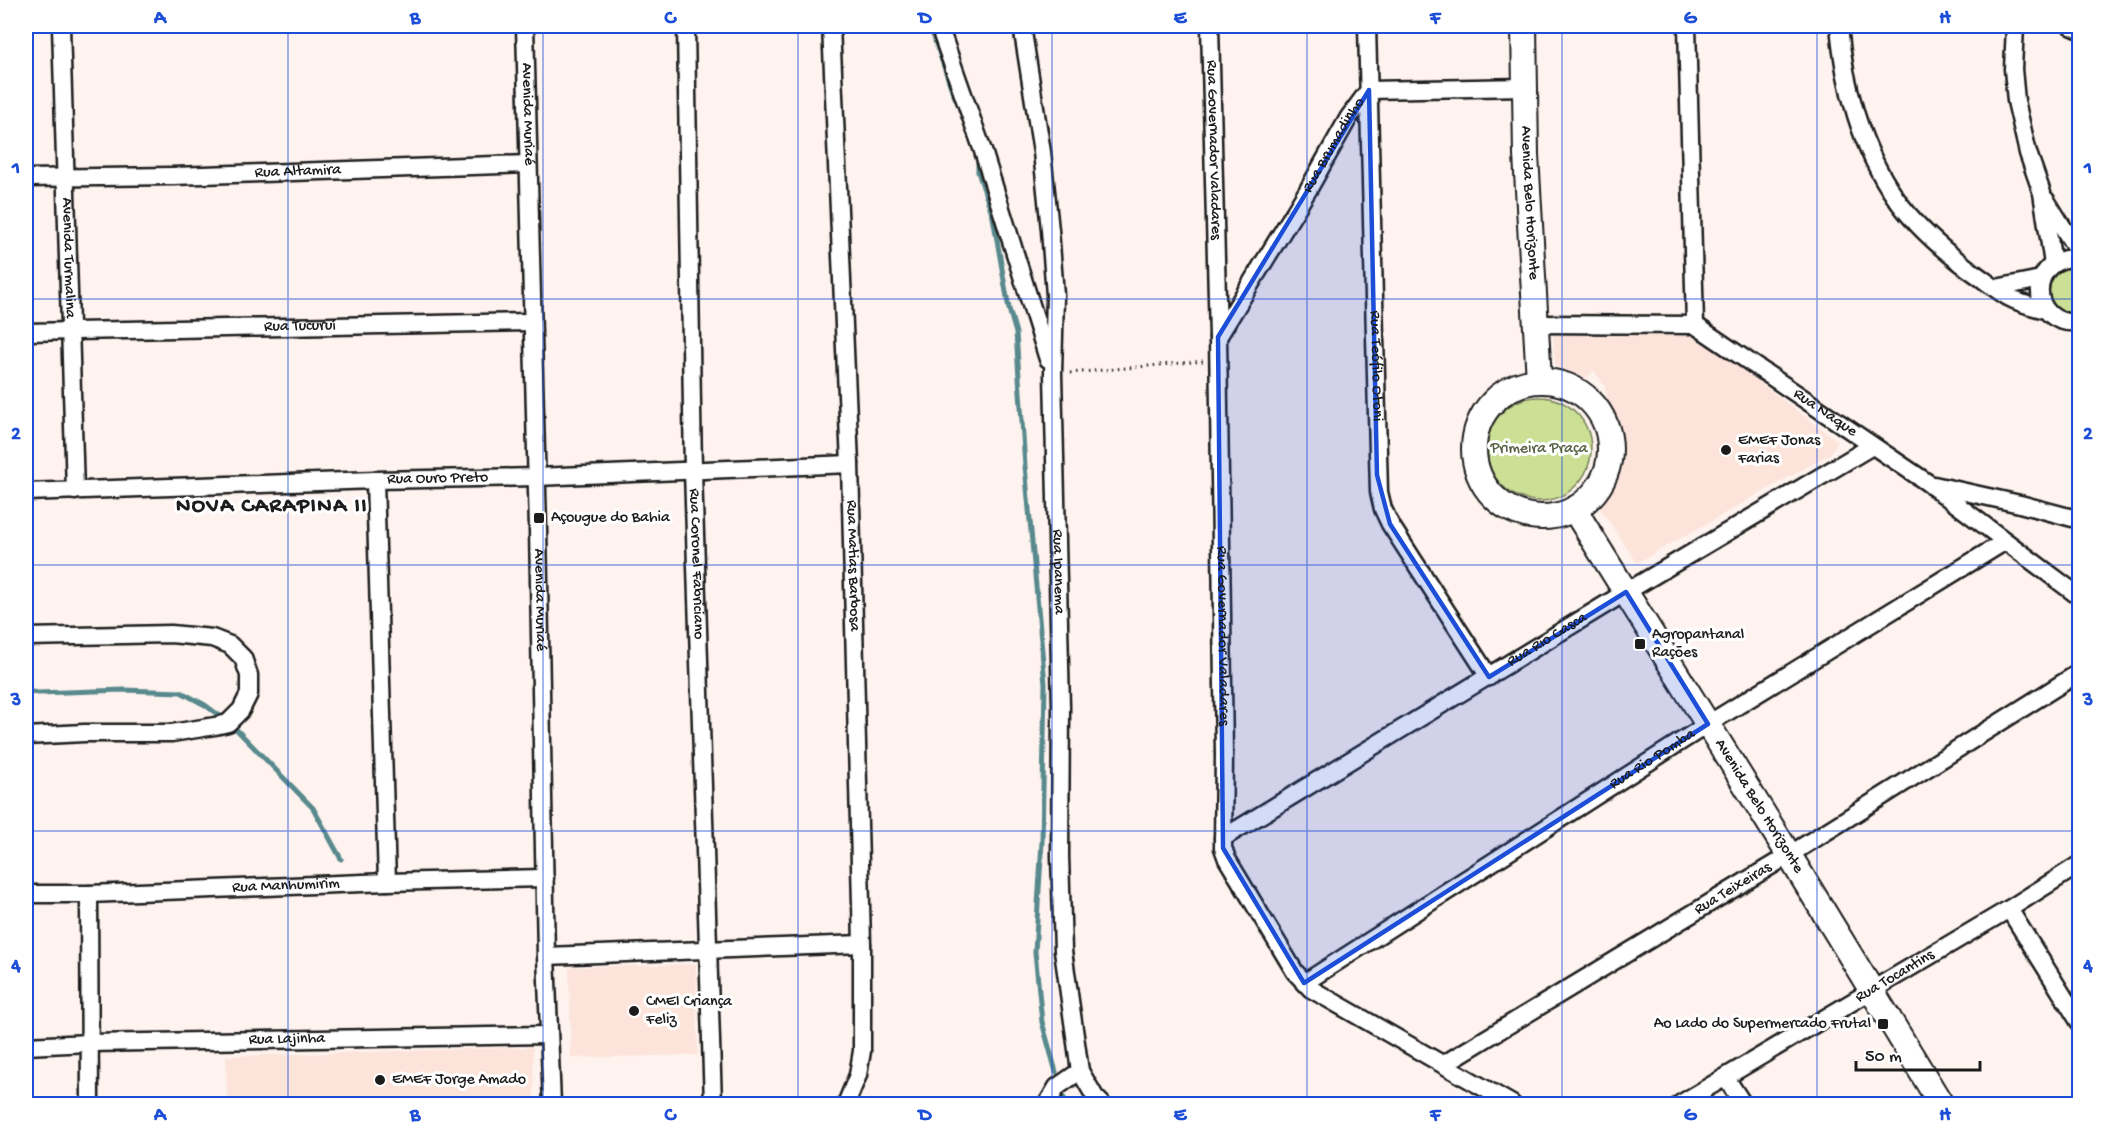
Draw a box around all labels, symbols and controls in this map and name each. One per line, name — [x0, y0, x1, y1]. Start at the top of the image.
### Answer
text: A — [153, 8, 168, 31]
text: B — [409, 8, 421, 31]
text: C — [664, 8, 678, 31]
text: D — [916, 8, 932, 31]
text: E — [1174, 8, 1188, 31]
text: F — [1429, 8, 1442, 31]
text: G — [1684, 8, 1698, 31]
text: H — [1939, 8, 1951, 31]
street label: Rua Governador Valadares — [1201, 60, 1225, 241]
street label: Avenida Muriaé — [516, 62, 538, 166]
street label: Rua Brumadinho — [1299, 94, 1370, 197]
street label: Avenida Belo Horizonte — [1516, 126, 1543, 281]
text: 1 — [11, 158, 20, 181]
text: 1 — [2083, 158, 2092, 181]
street label: Rua Altamira — [254, 161, 343, 183]
street label: Avenida Turmalina — [57, 197, 79, 320]
street label: Rua Teófilo Otoni — [1365, 310, 1387, 422]
street label: Rua Tucuruí — [264, 316, 337, 337]
street label: Rua Naque — [1789, 385, 1861, 442]
text: 2 — [11, 424, 21, 447]
text: 2 — [2083, 424, 2093, 447]
place label: EMEF Jonas Farias — [1737, 432, 1821, 469]
park label: Primeira Praça — [1489, 440, 1589, 459]
marker: EMEF Jonas Farias — [1719, 443, 1733, 457]
street label: Rua Ouro Preto — [387, 468, 489, 489]
street label: Rua Coronel Fabriciano — [684, 488, 708, 640]
district label: NOVA CARAPINA II — [176, 494, 368, 520]
street label: Rua Matias Barbosa — [841, 500, 864, 633]
place label: Açougue do Bahia — [551, 509, 671, 528]
marker: Açougue do Bahia — [532, 511, 546, 525]
street label: Rua Ipanema — [1047, 529, 1068, 616]
street label: Rua Governador Valadares — [1212, 546, 1233, 727]
street label: Avenida Muriaé — [529, 548, 550, 652]
street label: Rua Rio Casca — [1504, 608, 1592, 672]
place label: Agropantanal Rações — [1652, 626, 1744, 663]
marker: Agropantanal Rações — [1633, 637, 1647, 651]
text: 3 — [10, 690, 21, 713]
text: 3 — [2082, 690, 2093, 713]
street label: Rua Rio Pomba — [1606, 724, 1700, 794]
street label: Avenida Belo Horizonte — [1710, 736, 1808, 878]
street label: Rua Teixeiras — [1691, 858, 1776, 920]
street label: Rua Manhumirim — [232, 874, 341, 898]
street label: Rua Tocantins — [1852, 945, 1939, 1007]
text: 4 — [10, 956, 21, 979]
text: 4 — [2082, 956, 2093, 979]
place label: CMEI Criança Feliz — [645, 993, 733, 1030]
marker: CMEI Criança Feliz — [627, 1004, 641, 1018]
place label: Ao Lado do Supermercado Frutal — [1654, 1015, 1871, 1034]
marker: Ao Lado do Supermercado Frutal — [1876, 1017, 1890, 1031]
street label: Rua Lajinha — [248, 1029, 326, 1050]
scale bar — [1856, 1034, 1980, 1072]
text: 50 m — [1865, 1047, 1902, 1068]
place label: EMEF Jorge Amado — [392, 1071, 526, 1090]
marker: EMEF Jorge Amado — [373, 1073, 387, 1087]
text: A — [153, 1105, 168, 1128]
text: B — [409, 1105, 421, 1128]
text: C — [664, 1105, 678, 1128]
text: D — [916, 1105, 932, 1128]
text: E — [1174, 1105, 1188, 1128]
text: F — [1429, 1105, 1442, 1128]
text: G — [1684, 1105, 1698, 1128]
text: H — [1939, 1105, 1951, 1128]

